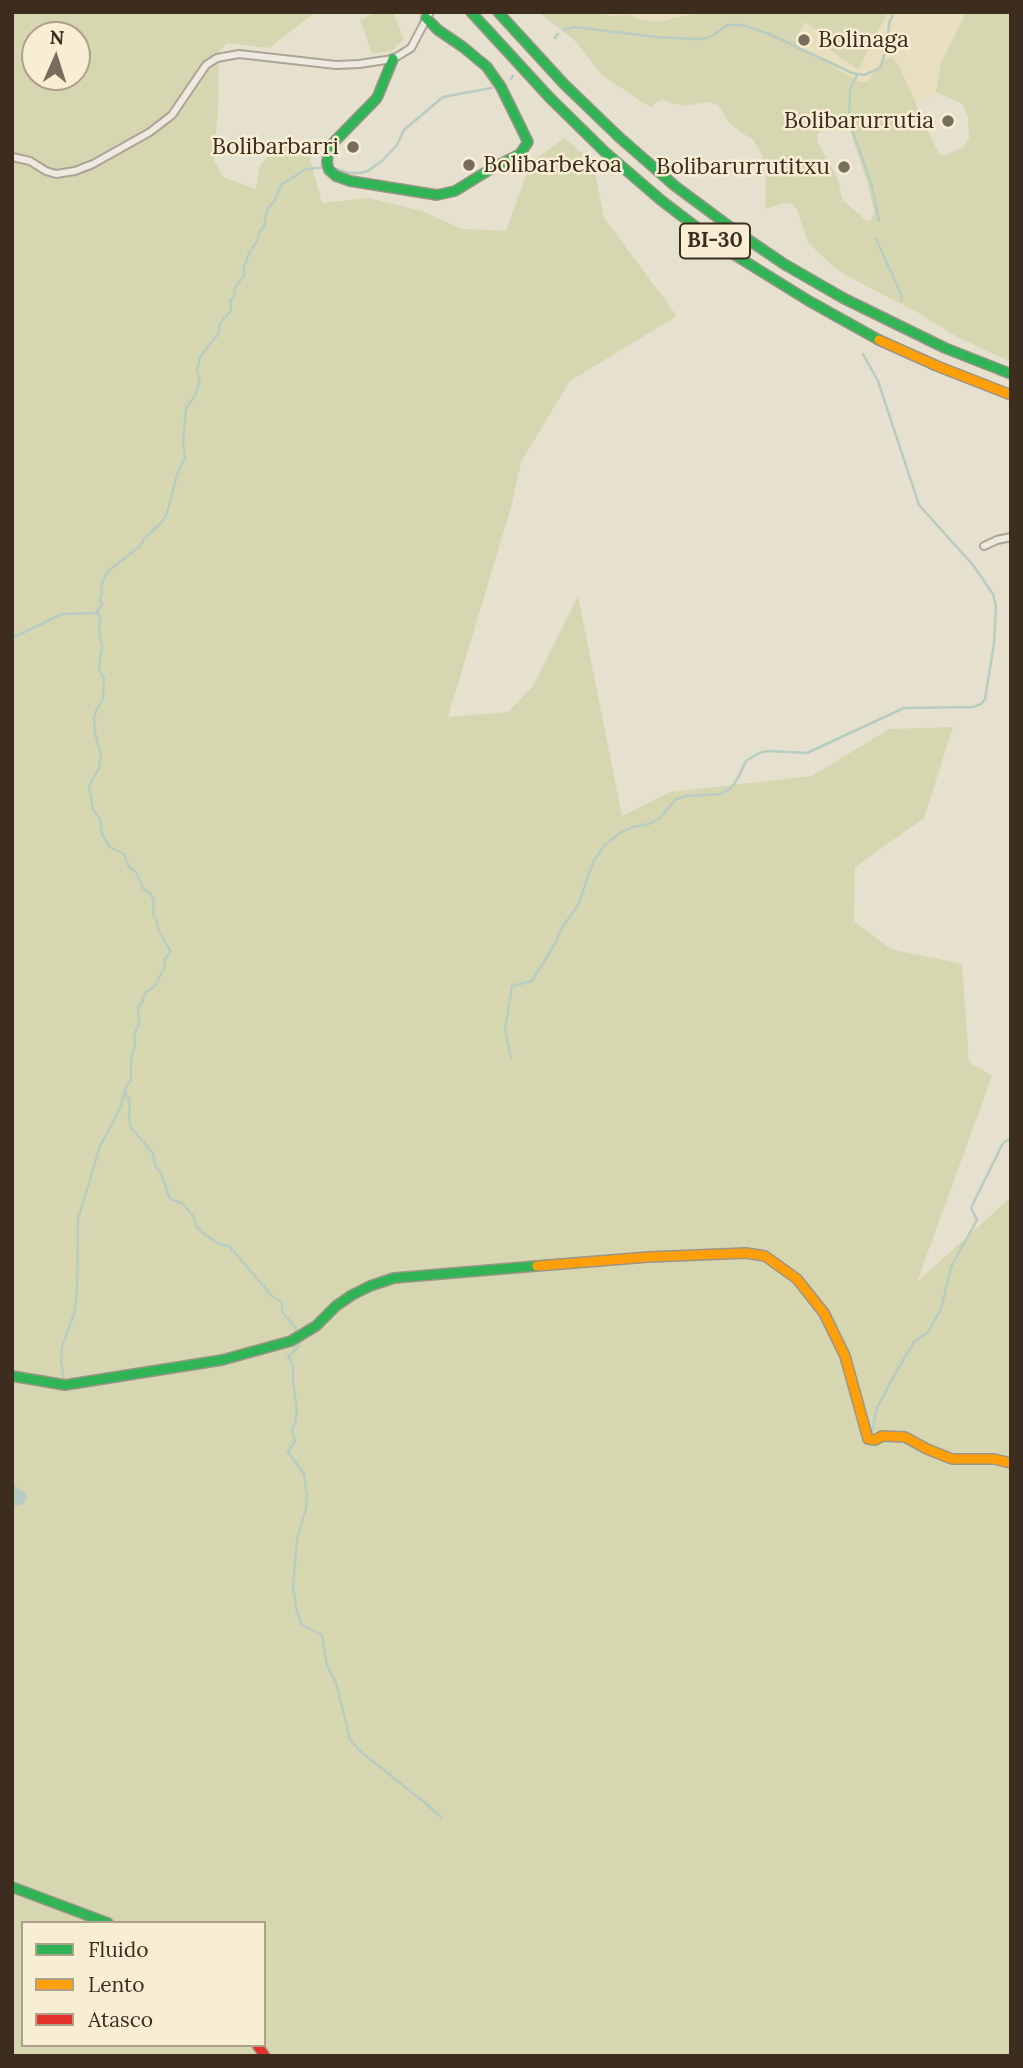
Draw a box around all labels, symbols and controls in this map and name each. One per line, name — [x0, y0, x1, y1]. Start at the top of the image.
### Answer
north arrow — [21, 21, 91, 91]
text: N — [49, 25, 65, 49]
place label: Bolinaga — [818, 26, 909, 54]
marker: Bolinaga — [796, 32, 812, 48]
place label: Bolibarurrutia — [784, 107, 934, 135]
marker: Bolibarurrutia — [940, 113, 956, 129]
place label: Bolibarbarri — [212, 133, 339, 161]
marker: Bolibarbarri — [345, 139, 361, 155]
place label: Bolibarbekoa — [483, 151, 622, 179]
place label: Bolibarurrutitxu — [656, 153, 830, 181]
marker: Bolibarbekoa — [461, 157, 477, 173]
marker: Bolibarurrutitxu — [836, 159, 852, 175]
road number: BI-30 — [680, 224, 750, 258]
legend — [21, 1921, 266, 2047]
text: Fluido — [88, 1936, 149, 1963]
text: Lento — [88, 1971, 145, 1998]
text: Atasco — [88, 2006, 153, 2033]

